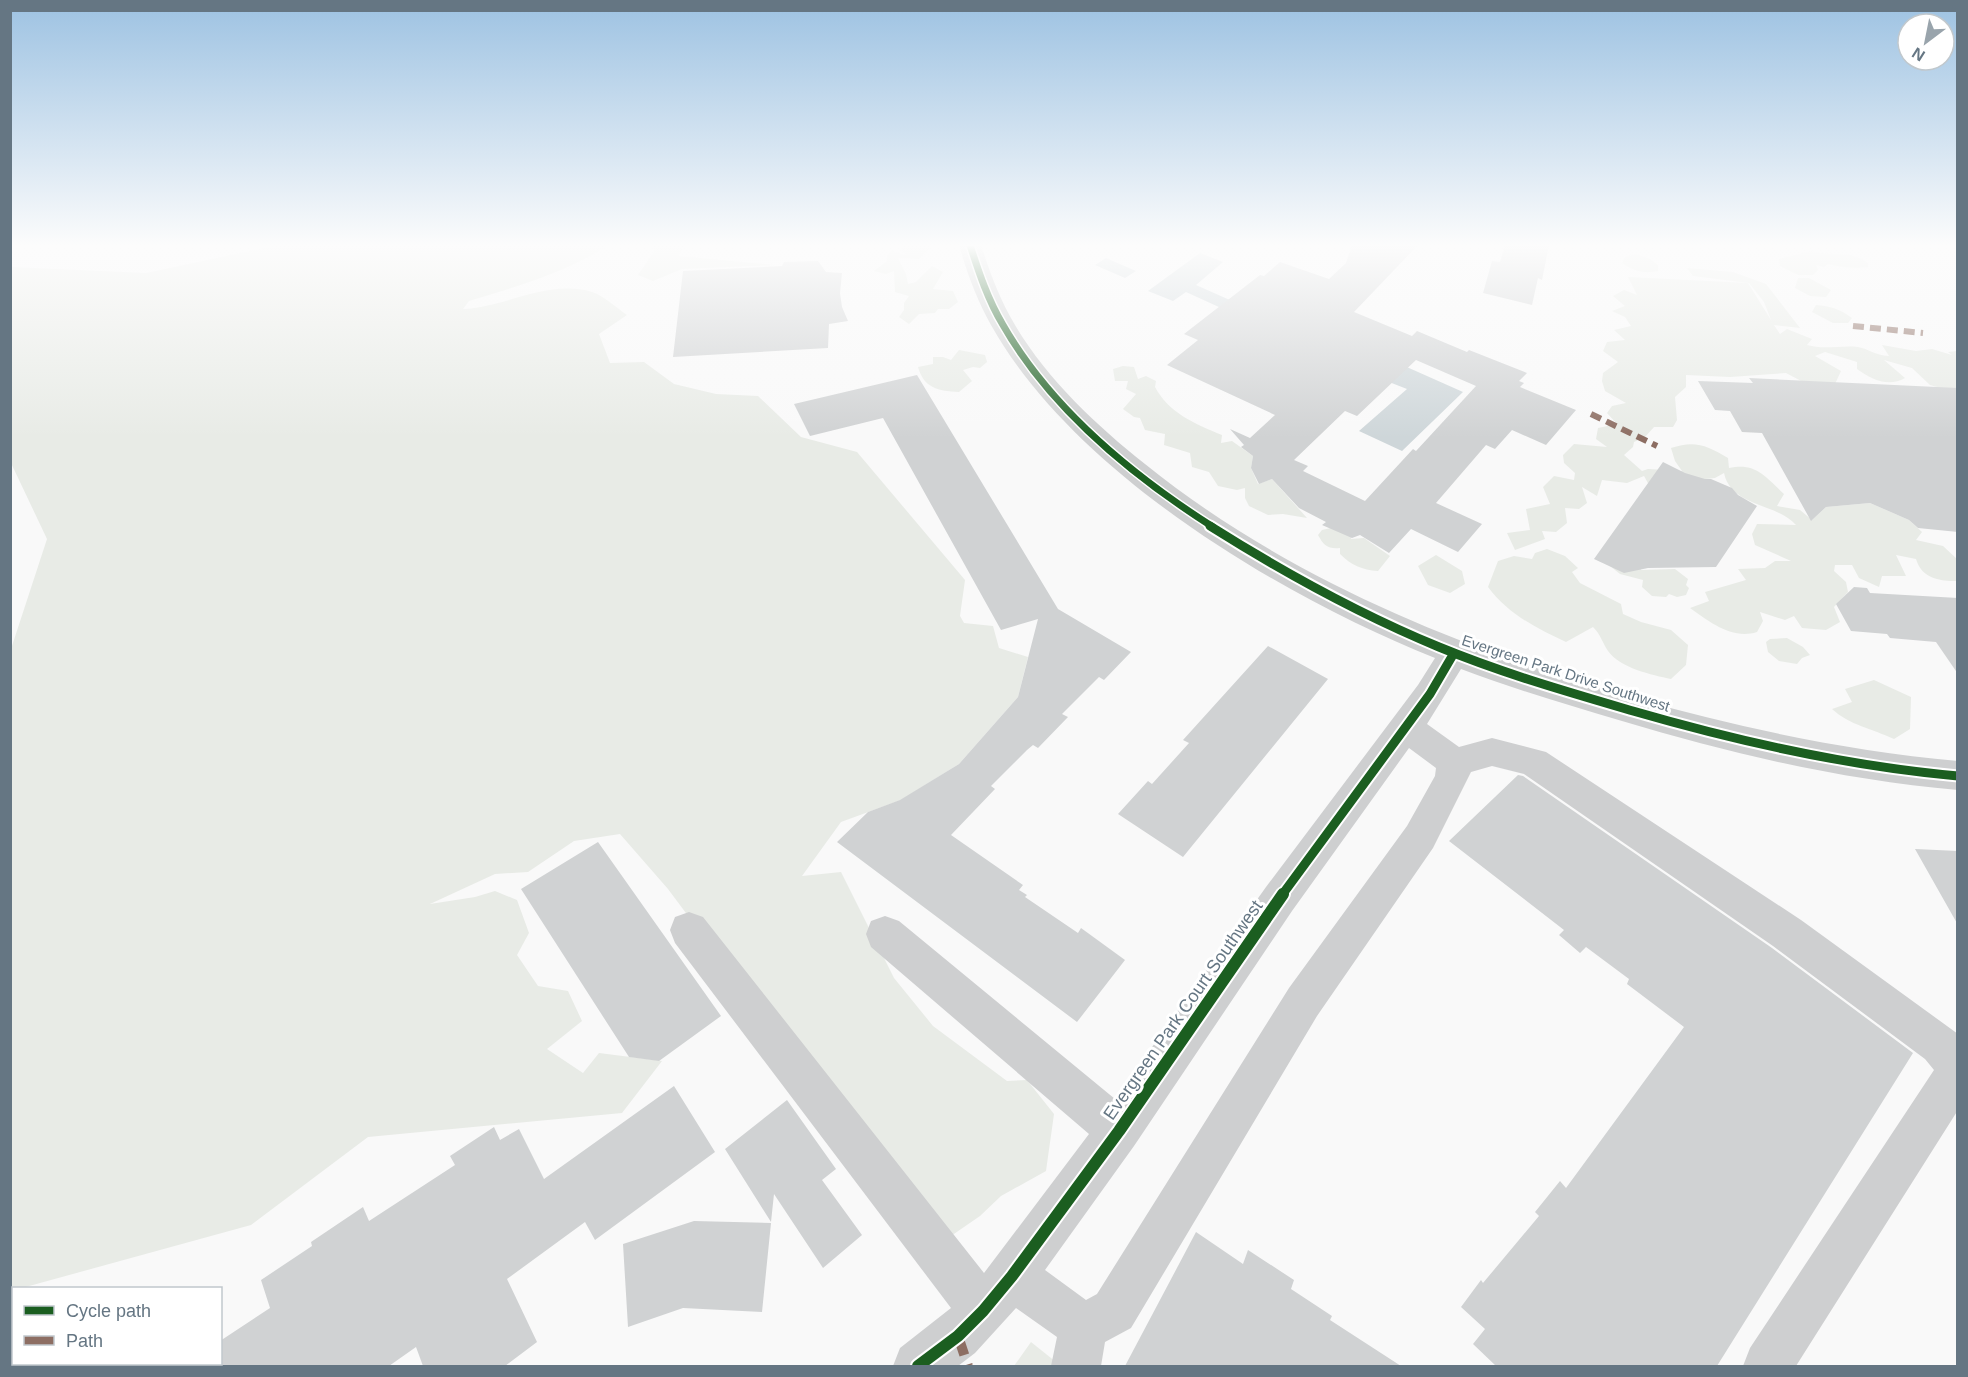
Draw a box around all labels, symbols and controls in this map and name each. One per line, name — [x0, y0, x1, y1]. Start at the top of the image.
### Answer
north arrow — [1896, 12, 1956, 72]
text: N — [1909, 44, 1928, 65]
street label: Evergreen Park Drive Southwest — [1460, 631, 1673, 715]
street label: Evergreen Park Court Southwest — [1099, 896, 1267, 1124]
legend — [12, 1287, 222, 1365]
text: Cycle path — [66, 1301, 151, 1321]
text: Path — [66, 1331, 103, 1351]

